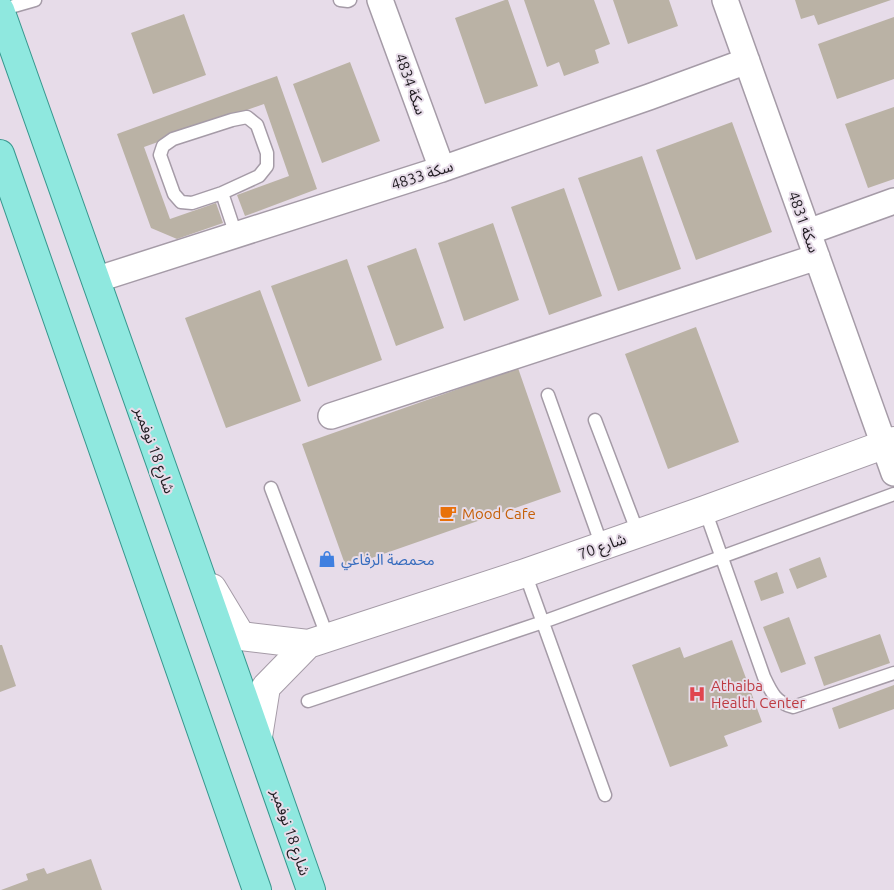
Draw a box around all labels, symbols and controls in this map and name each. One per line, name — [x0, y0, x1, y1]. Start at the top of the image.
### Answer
street label: سكة 4834 — [392, 51, 430, 117]
street label: سكة 4833 — [389, 157, 455, 193]
street label: سكة 4831 — [785, 189, 823, 255]
street label: شارع 18 نوفمبر — [127, 404, 179, 497]
cafe icon: Mood Cafe — [438, 503, 458, 523]
place label: Mood Cafe — [462, 505, 536, 522]
street label: شارع 70 — [576, 529, 630, 566]
shop icon: محمصة الرفاعي — [317, 549, 337, 569]
place label: محمصة الرفاعي — [341, 551, 435, 571]
place label: Athaiba Health Center — [711, 677, 805, 711]
hospital icon: Athaiba Health Center — [687, 684, 707, 704]
street label: شارع 18 نوفمبر — [264, 785, 314, 879]

